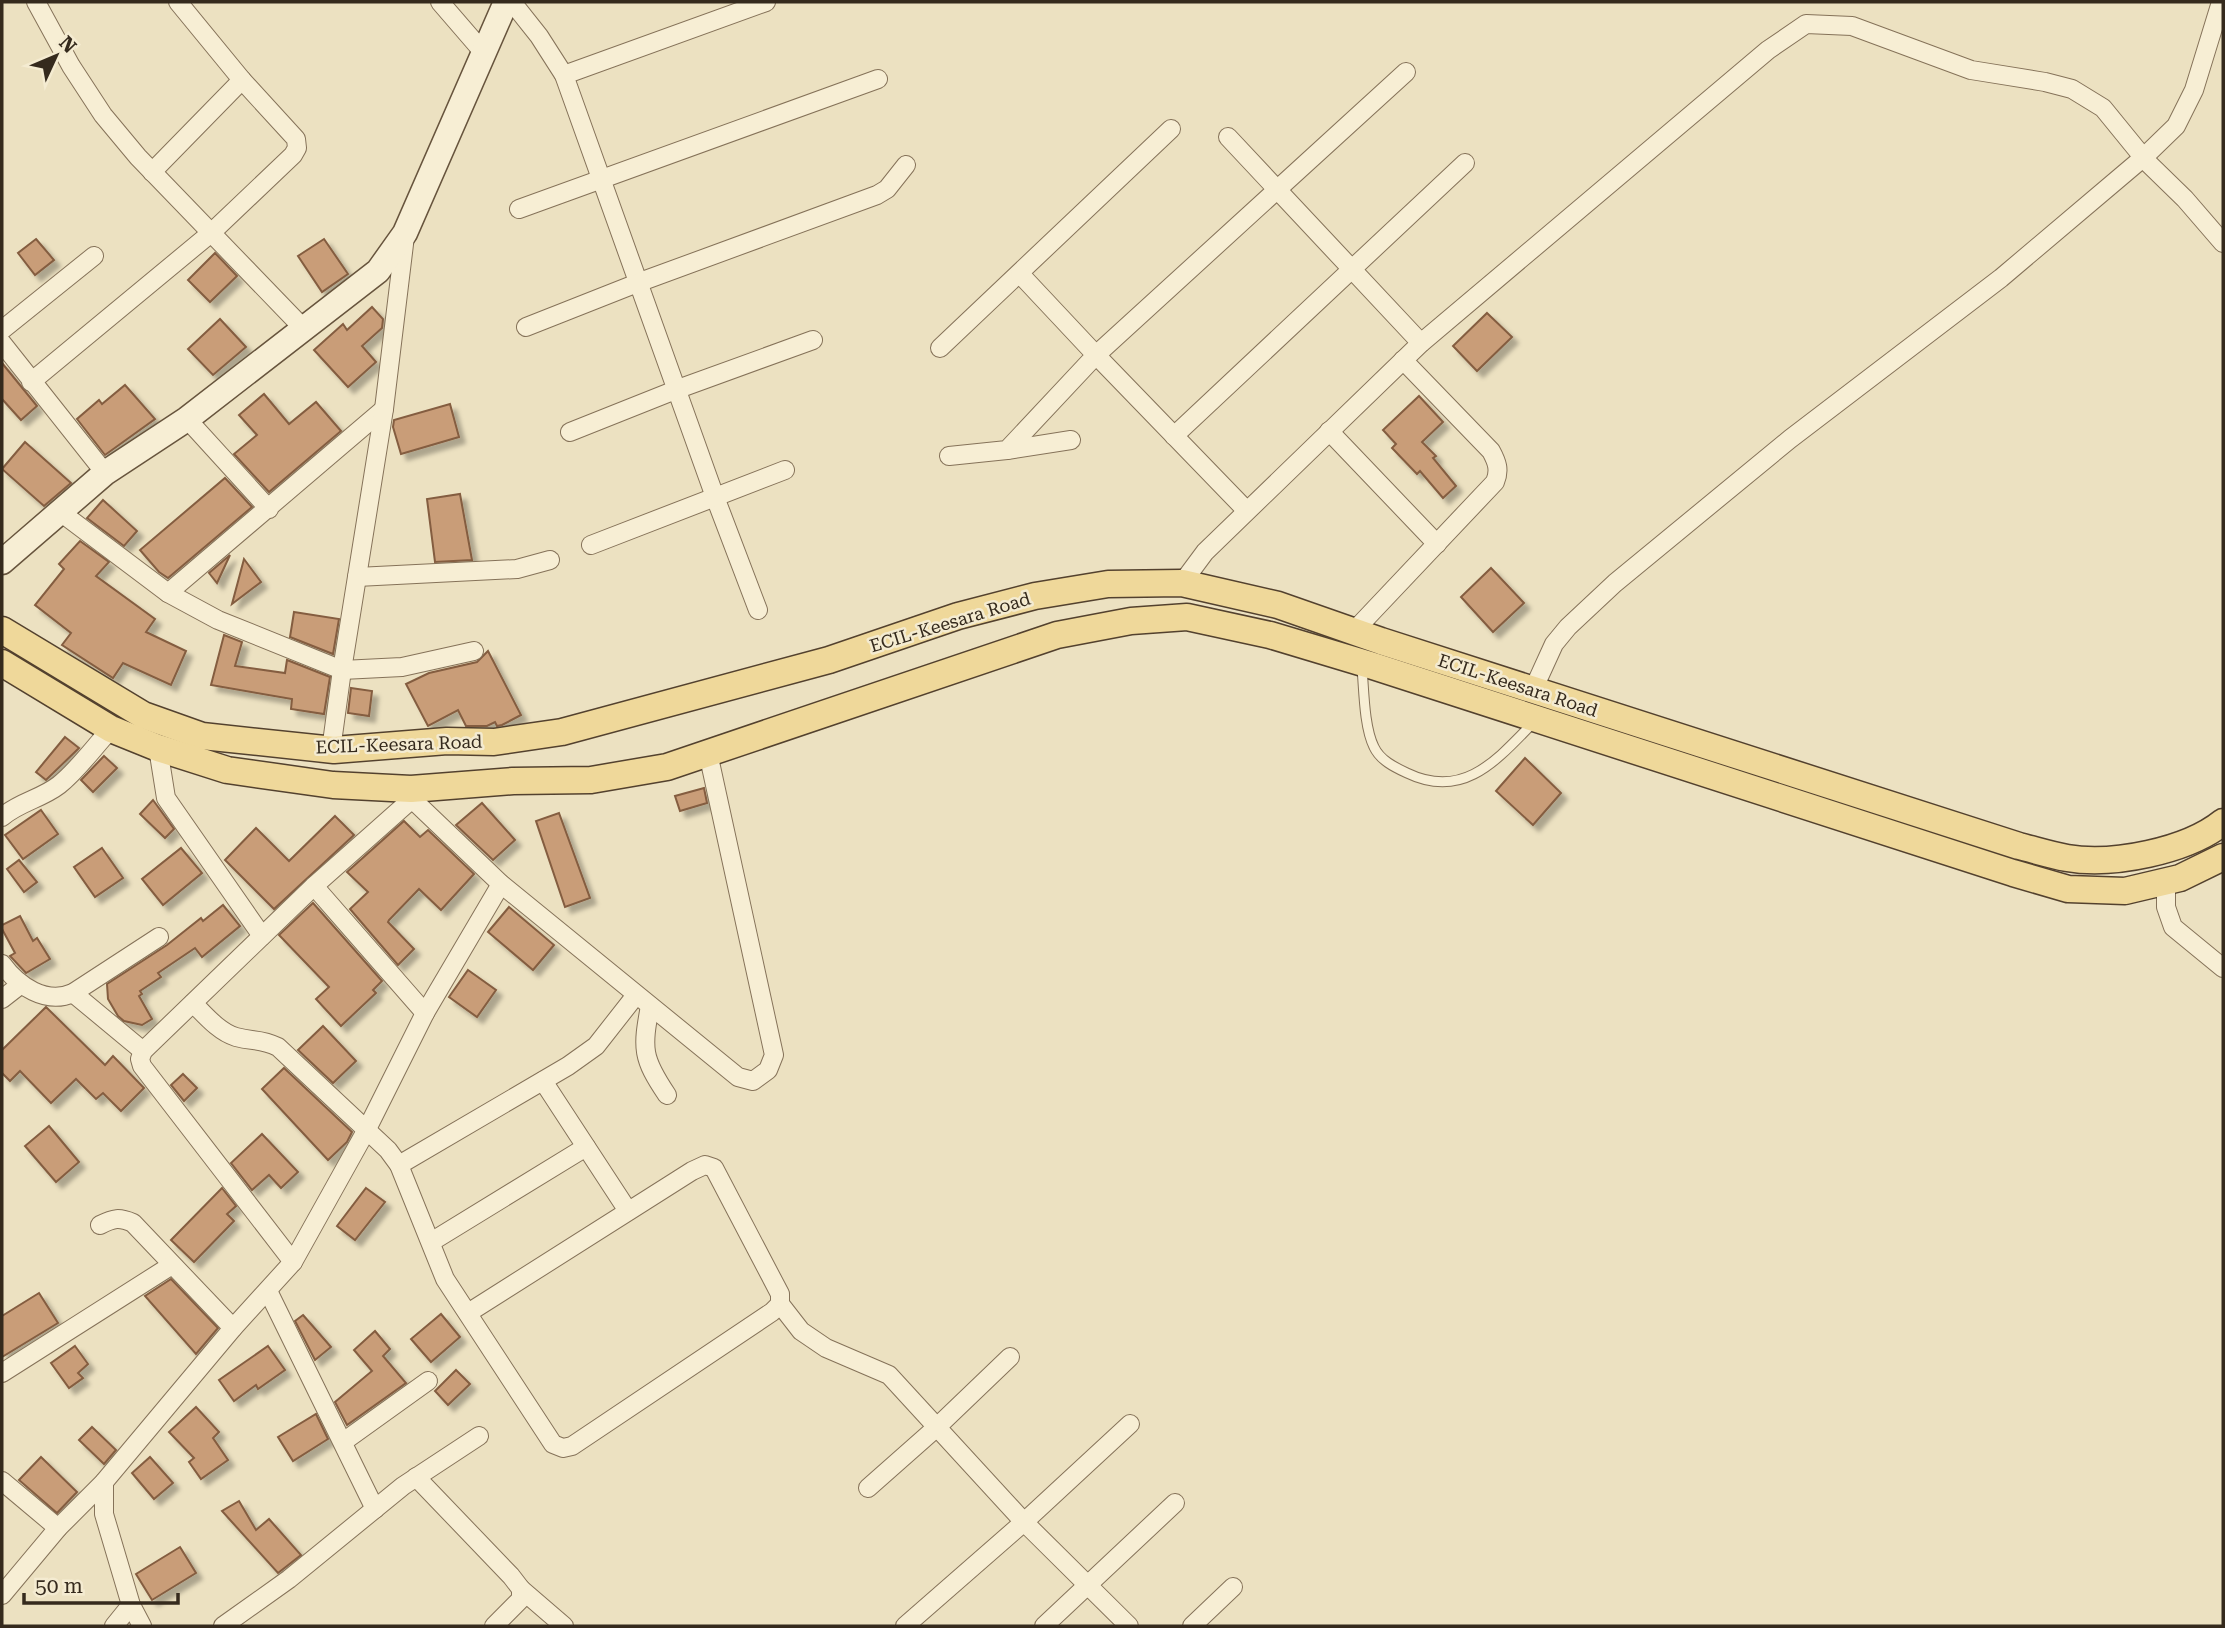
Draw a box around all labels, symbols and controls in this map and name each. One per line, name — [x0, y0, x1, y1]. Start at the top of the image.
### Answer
north arrow — [21, 21, 91, 91]
text: N — [55, 31, 81, 58]
street label: ECIL-Keesara Road — [867, 587, 1033, 656]
street label: ECIL-Keesara Road — [1435, 649, 1601, 721]
street label: ECIL-Keesara Road — [315, 731, 483, 757]
scale bar — [24, 1562, 178, 1606]
text: 50 m — [35, 1574, 83, 1598]

